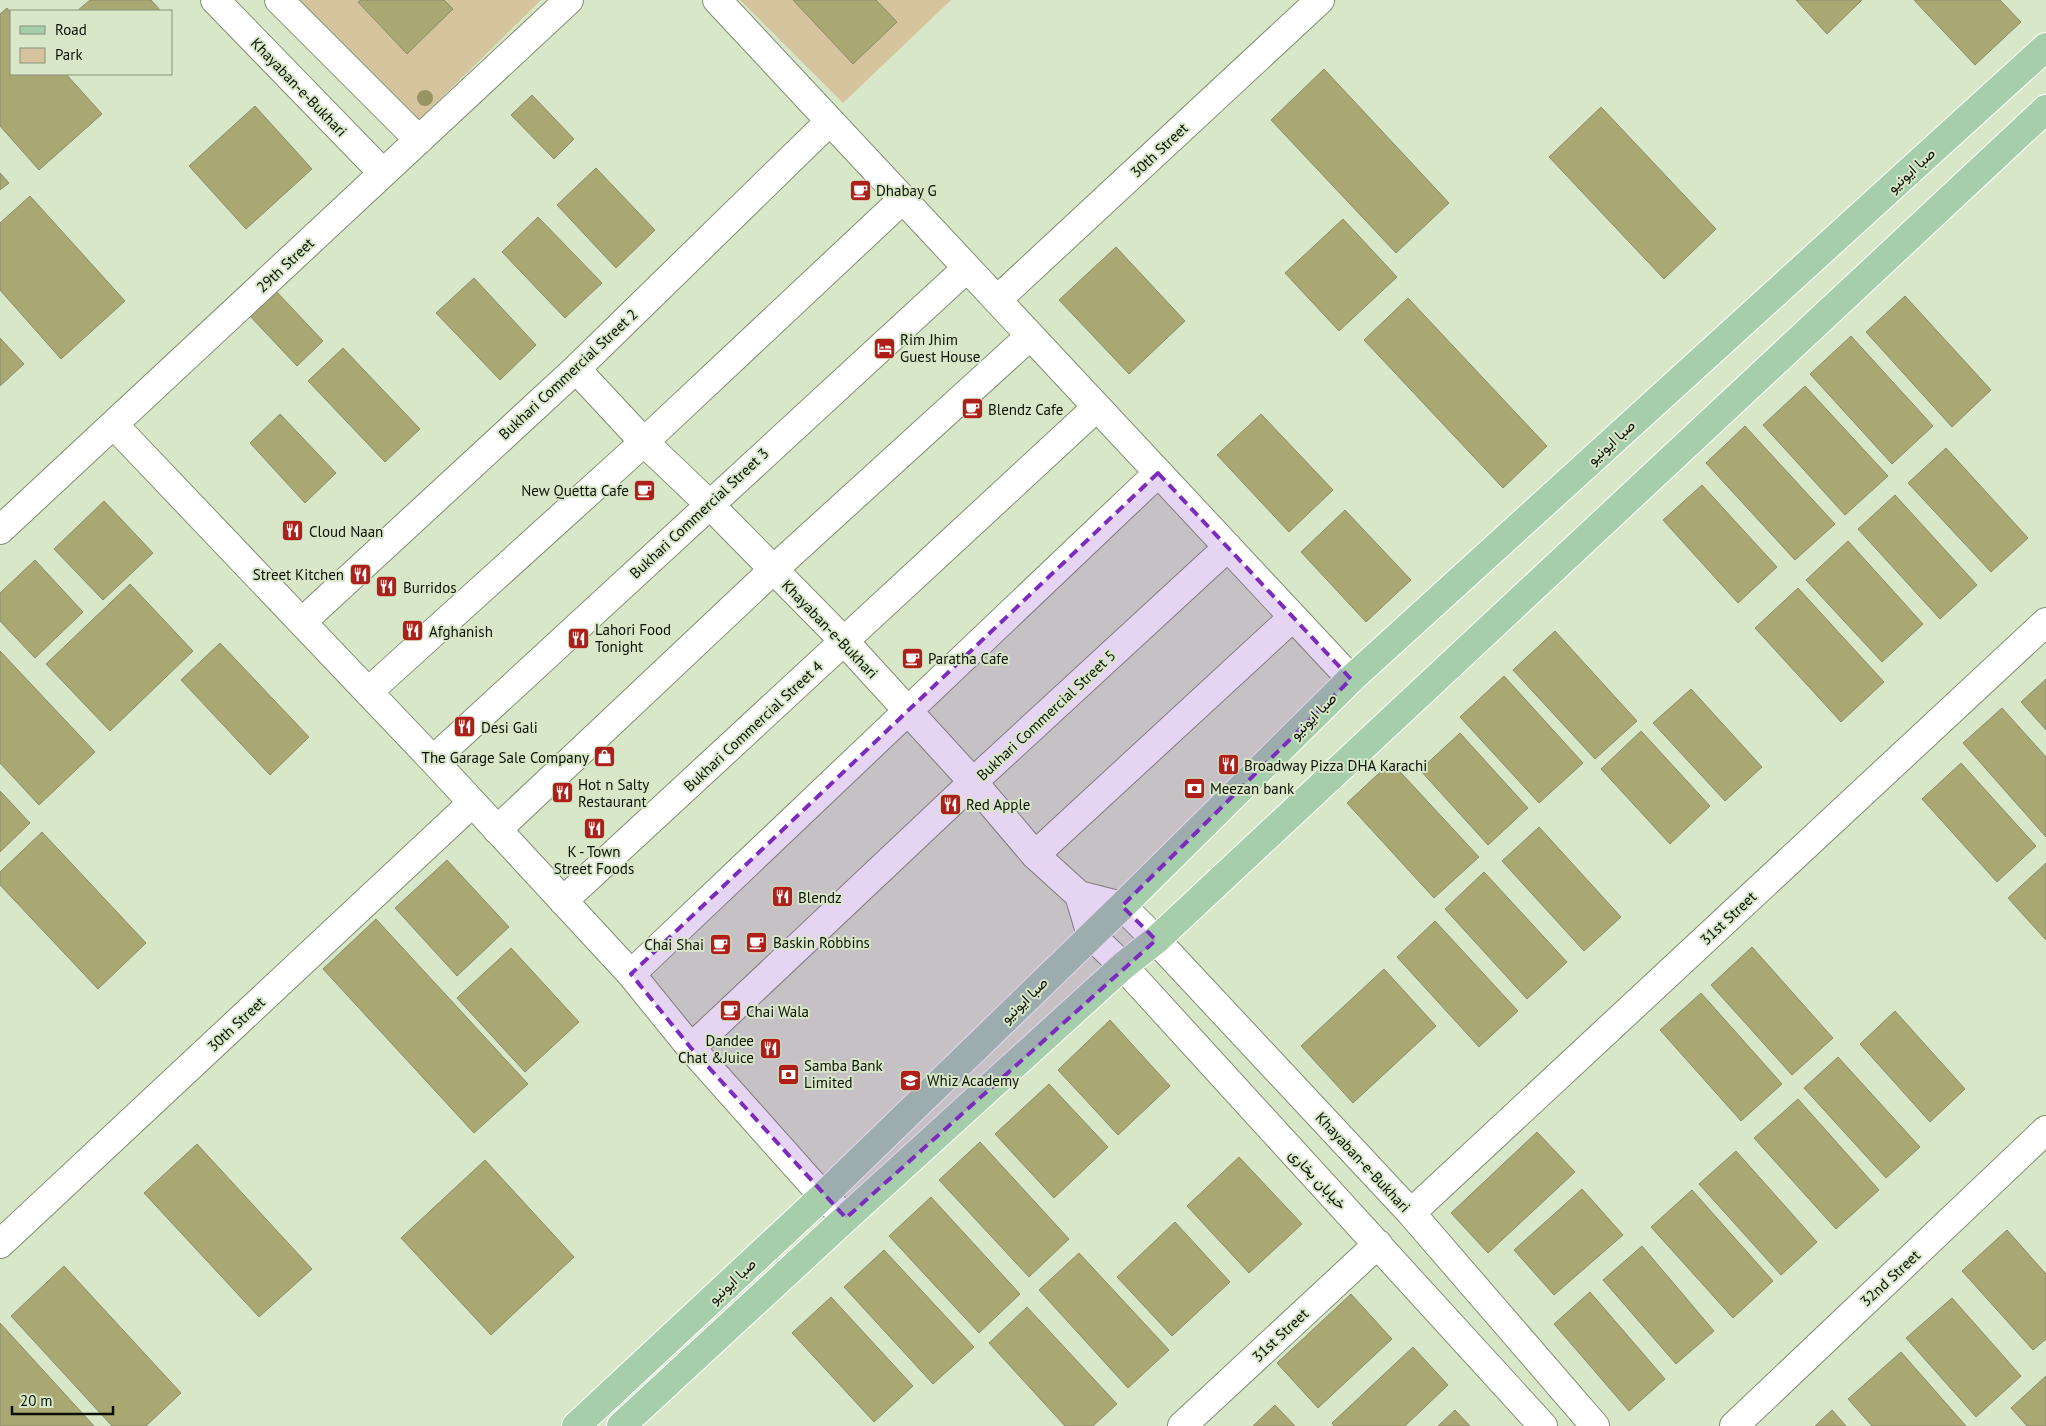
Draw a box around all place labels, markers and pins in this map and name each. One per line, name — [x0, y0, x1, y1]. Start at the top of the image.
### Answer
cafe icon: Dhabay G — [848, 178, 872, 202]
place label: Dhabay G — [876, 181, 937, 200]
place label: Rim Jhim Guest House — [900, 330, 980, 366]
hotel icon: Rim Jhim Guest House — [872, 336, 896, 360]
cafe icon: Blendz Cafe — [960, 397, 984, 421]
place label: Blendz Cafe — [988, 400, 1063, 419]
cafe icon: New Quetta Cafe — [633, 478, 657, 502]
place label: New Quetta Cafe — [521, 481, 629, 500]
restaurant icon: Cloud Naan — [281, 519, 305, 543]
place label: Cloud Naan — [309, 522, 383, 541]
restaurant icon: Street Kitchen — [348, 562, 372, 586]
place label: Street Kitchen — [253, 565, 344, 584]
restaurant icon: Burridos — [375, 575, 399, 599]
place label: Burridos — [403, 578, 457, 597]
restaurant icon: Afghanish — [401, 619, 425, 643]
place label: Lahori Food Tonight — [595, 620, 671, 656]
place label: Afghanish — [429, 622, 493, 641]
restaurant icon: Lahori Food Tonight — [567, 626, 591, 650]
cafe icon: Paratha Cafe — [900, 646, 924, 670]
place label: Paratha Cafe — [928, 649, 1009, 668]
restaurant icon: Desi Gali — [453, 715, 477, 739]
place label: Desi Gali — [481, 718, 538, 737]
shop icon: The Garage Sale Company — [593, 745, 617, 769]
place label: The Garage Sale Company — [422, 748, 589, 767]
restaurant icon: Broadway Pizza DHA Karachi — [1216, 753, 1240, 777]
place label: Broadway Pizza DHA Karachi — [1244, 756, 1427, 775]
place label: Hot n Salty Restaurant — [578, 775, 649, 811]
bank icon: Meezan bank — [1182, 776, 1206, 800]
place label: Meezan bank — [1210, 779, 1295, 798]
restaurant icon: Hot n Salty Restaurant — [550, 781, 574, 805]
restaurant icon: Red Apple — [938, 792, 962, 816]
place label: Red Apple — [966, 795, 1030, 814]
restaurant icon: K - Town Street Foods — [582, 816, 606, 840]
place label: K - Town Street Foods — [554, 842, 634, 878]
restaurant icon: Blendz — [770, 885, 794, 909]
place label: Blendz — [798, 888, 842, 907]
cafe icon: Baskin Robbins — [745, 930, 769, 954]
cafe icon: Chai Shai — [708, 932, 732, 956]
place label: Baskin Robbins — [773, 933, 870, 952]
place label: Chai Shai — [644, 935, 704, 954]
cafe icon: Chai Wala — [718, 999, 742, 1023]
place label: Chai Wala — [746, 1002, 809, 1021]
place label: Dandee Chat &Juice — [678, 1031, 754, 1067]
restaurant icon: Dandee Chat &Juice — [758, 1037, 782, 1061]
place label: Samba Bank Limited — [804, 1056, 884, 1092]
bank icon: Samba Bank Limited — [776, 1062, 800, 1086]
school or university icon: Whiz Academy — [899, 1068, 923, 1092]
place label: Whiz Academy — [927, 1071, 1019, 1090]

